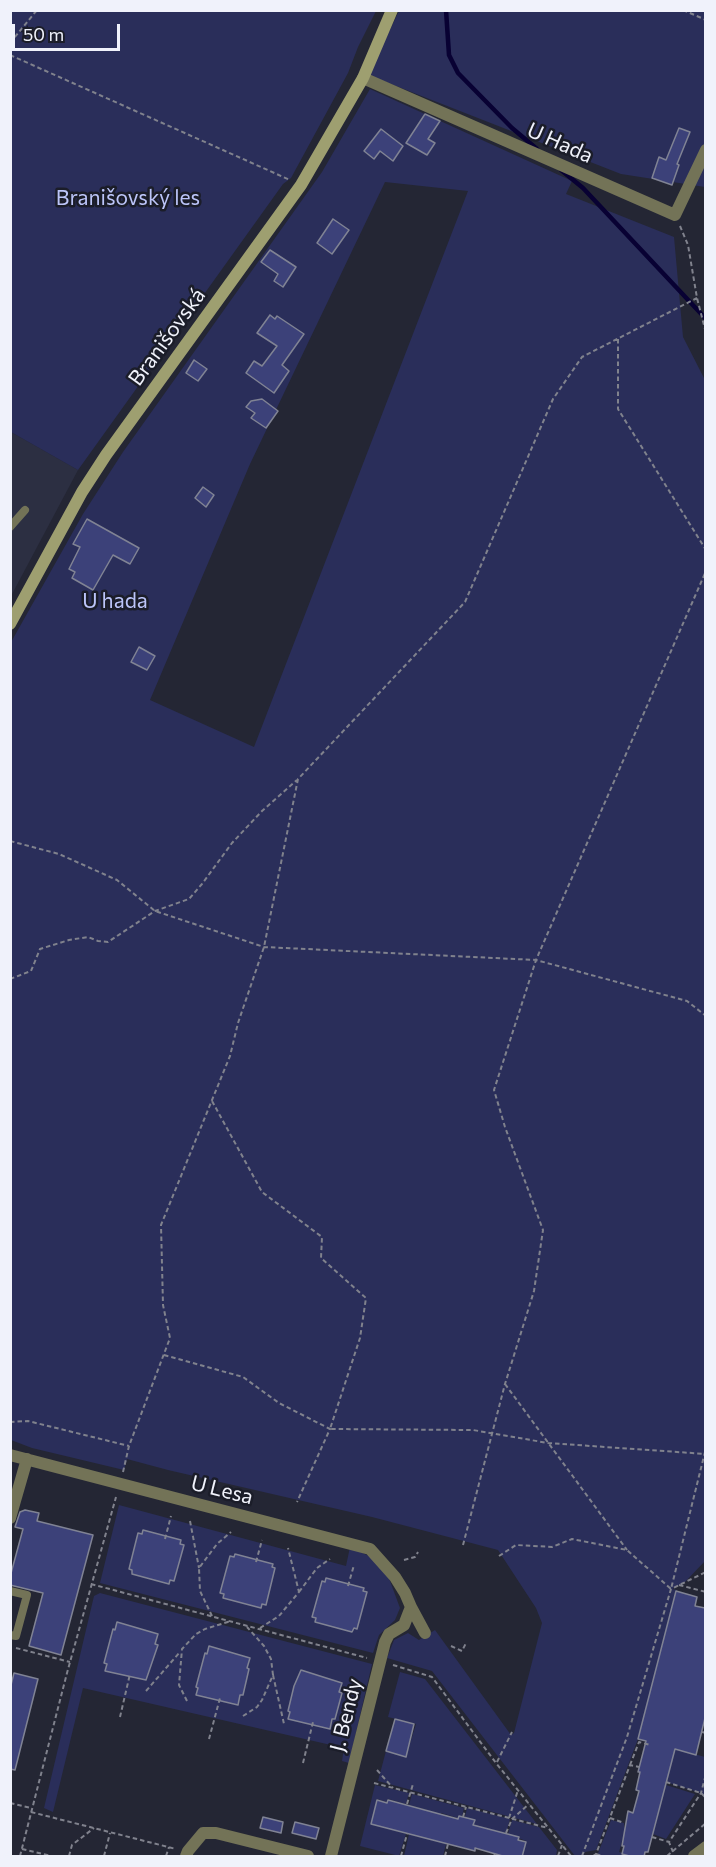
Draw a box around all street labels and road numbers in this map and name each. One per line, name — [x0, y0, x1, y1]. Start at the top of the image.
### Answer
street label: U Hada — [523, 117, 597, 169]
street label: Branišovská — [123, 283, 211, 391]
street label: U Lesa — [188, 1470, 256, 1510]
street label: J. Bendy — [325, 1676, 367, 1754]

